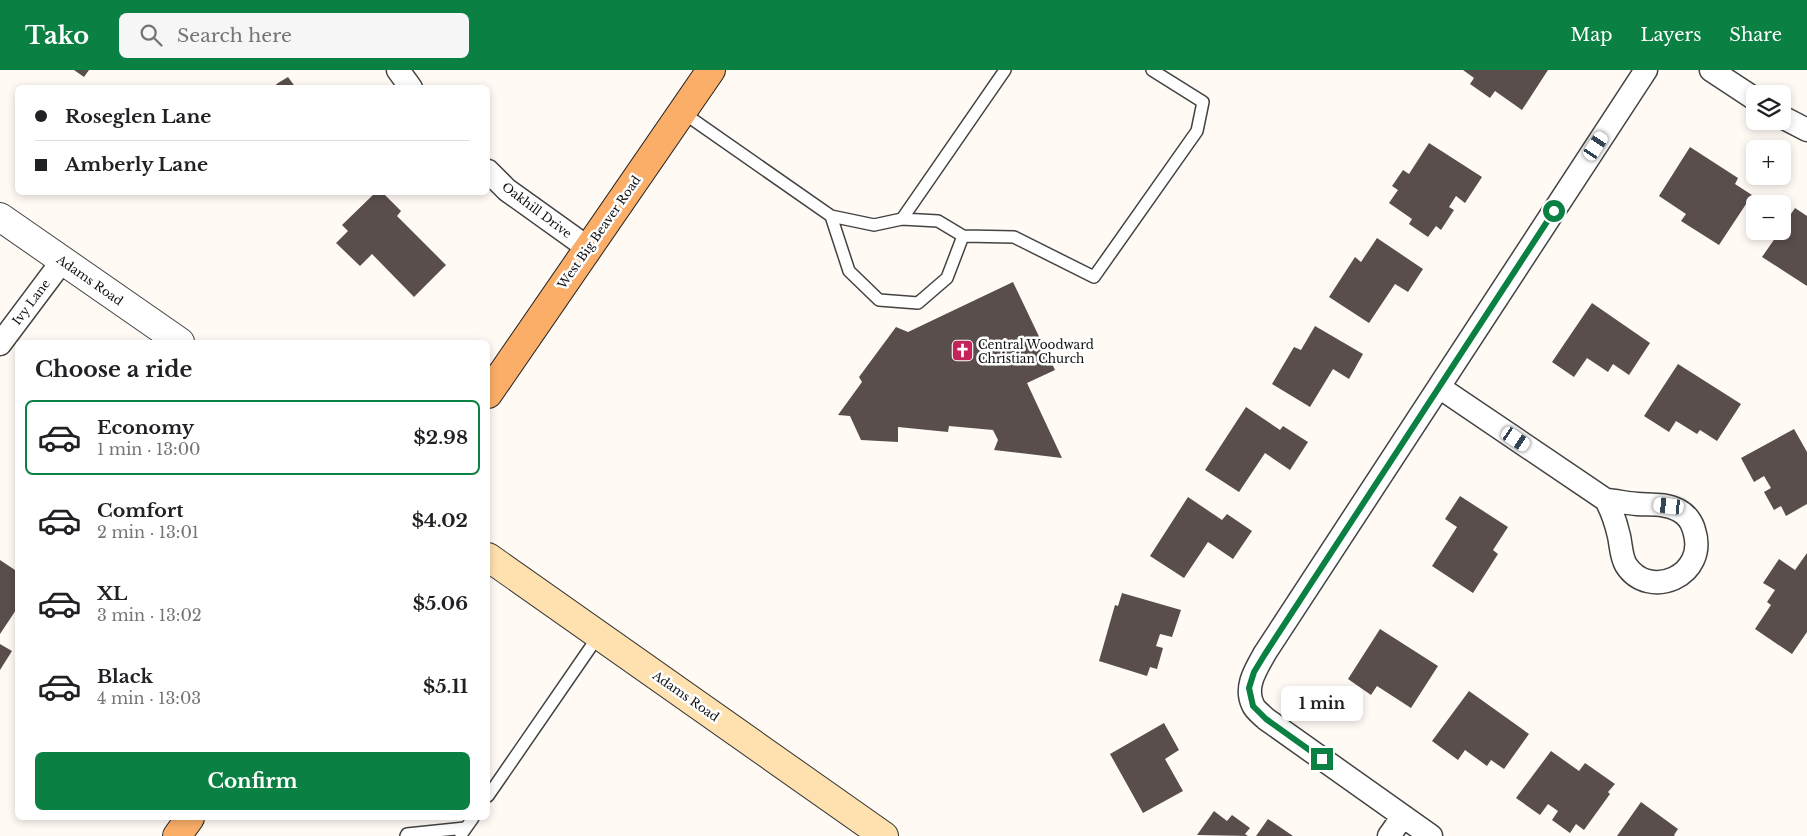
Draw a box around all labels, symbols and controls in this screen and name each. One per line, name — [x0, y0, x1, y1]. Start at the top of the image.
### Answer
search box — [119, 13, 469, 58]
text: Tako — [25, 21, 89, 50]
icon: search — [137, 21, 165, 49]
text: Search here — [177, 24, 292, 47]
text: Map — [1571, 24, 1612, 46]
text: Layers — [1640, 24, 1701, 46]
text: Share — [1729, 24, 1782, 46]
map controls — [1746, 85, 1791, 240]
button: layers — [1746, 85, 1791, 130]
text: Roseglen Lane — [65, 105, 211, 128]
car — [1581, 129, 1610, 163]
button: + — [1746, 140, 1791, 185]
text: Amberly Lane — [65, 153, 208, 176]
street label: West Big Beaver Road — [554, 173, 644, 292]
street label: Oakhill Drive — [499, 179, 575, 241]
button: − — [1746, 195, 1791, 240]
route start — [1543, 200, 1565, 222]
street label: Adams Road — [53, 251, 126, 308]
street label: Ivy Lane — [9, 276, 53, 328]
place label: Central Woodward Christian Church — [978, 337, 1094, 366]
church icon: Central Woodward Christian Church — [950, 339, 974, 363]
text: Choose a ride — [35, 356, 192, 383]
icon: car — [37, 415, 82, 460]
text: Economy — [97, 416, 194, 439]
car — [1499, 424, 1532, 454]
text: $2.98 — [414, 426, 468, 449]
text: 1 min · 13:00 — [97, 439, 201, 459]
car — [1653, 497, 1684, 515]
icon: car — [37, 498, 82, 543]
text: Comfort — [97, 499, 184, 522]
text: $4.02 — [412, 509, 468, 532]
text: 2 min · 13:01 — [97, 522, 199, 542]
icon: car — [37, 581, 82, 626]
text: XL — [97, 582, 127, 605]
text: $5.06 — [413, 592, 468, 615]
text: 3 min · 13:02 — [97, 605, 202, 625]
icon: car — [37, 664, 82, 709]
text: Black — [97, 665, 153, 688]
street label: Adams Road — [649, 667, 722, 724]
text: $5.11 — [423, 675, 468, 698]
callout: 1 min — [1281, 686, 1363, 722]
text: 4 min · 13:03 — [97, 688, 201, 708]
text: 1 min — [1299, 693, 1345, 713]
route end — [1311, 748, 1333, 770]
button: Confirm — [35, 752, 470, 810]

